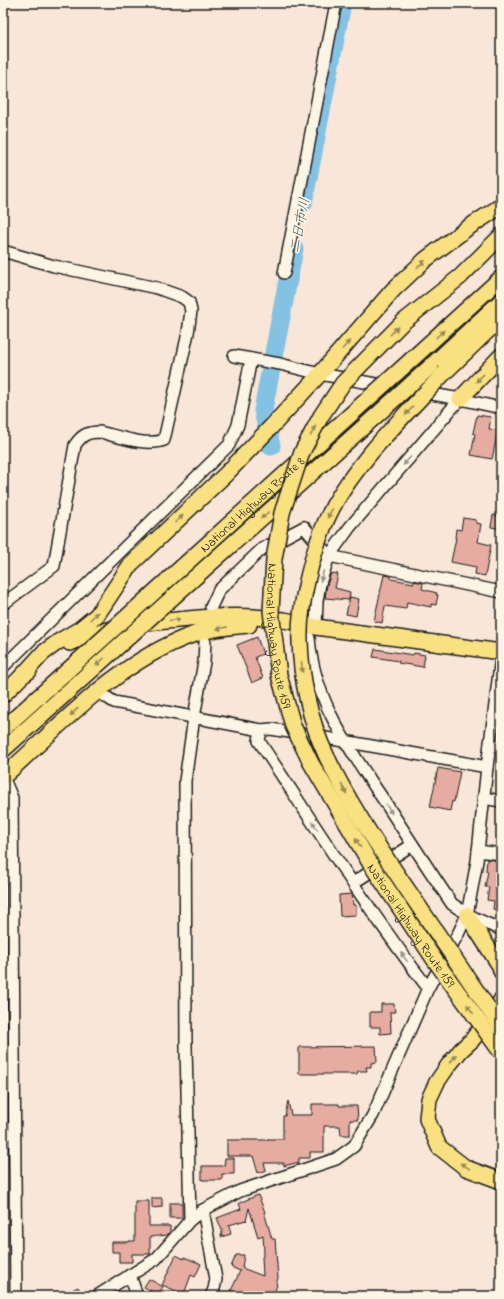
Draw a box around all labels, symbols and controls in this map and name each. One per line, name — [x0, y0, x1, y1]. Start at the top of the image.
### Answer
water label: 二日市川 — [285, 196, 316, 255]
one-way arrow — [416, 259, 427, 268]
one-way arrow — [389, 326, 399, 336]
one-way arrow — [435, 329, 445, 339]
one-way arrow — [341, 339, 350, 350]
one-way arrow — [476, 373, 485, 383]
one-way arrow — [404, 406, 414, 416]
one-way arrow — [310, 425, 316, 437]
street label: National Highway Route 8 — [196, 453, 309, 558]
one-way arrow — [403, 456, 412, 466]
one-way arrow — [326, 508, 333, 519]
one-way arrow — [260, 510, 271, 519]
one-way arrow — [174, 514, 184, 523]
street label: National Highway Route 159 — [260, 563, 296, 711]
one-way arrow — [319, 569, 325, 582]
one-way arrow — [89, 611, 99, 621]
one-way arrow — [169, 616, 181, 623]
one-way arrow — [215, 626, 228, 632]
one-way arrow — [95, 658, 106, 667]
one-way arrow — [298, 661, 305, 673]
one-way arrow — [69, 707, 79, 717]
one-way arrow — [340, 783, 347, 794]
one-way arrow — [385, 804, 393, 814]
one-way arrow — [312, 821, 319, 832]
one-way arrow — [355, 837, 362, 849]
street label: National Highway Route 159 — [362, 860, 460, 992]
one-way arrow — [400, 952, 408, 963]
one-way arrow — [466, 1003, 474, 1014]
one-way arrow — [449, 1054, 458, 1065]
one-way arrow — [459, 1163, 471, 1170]

